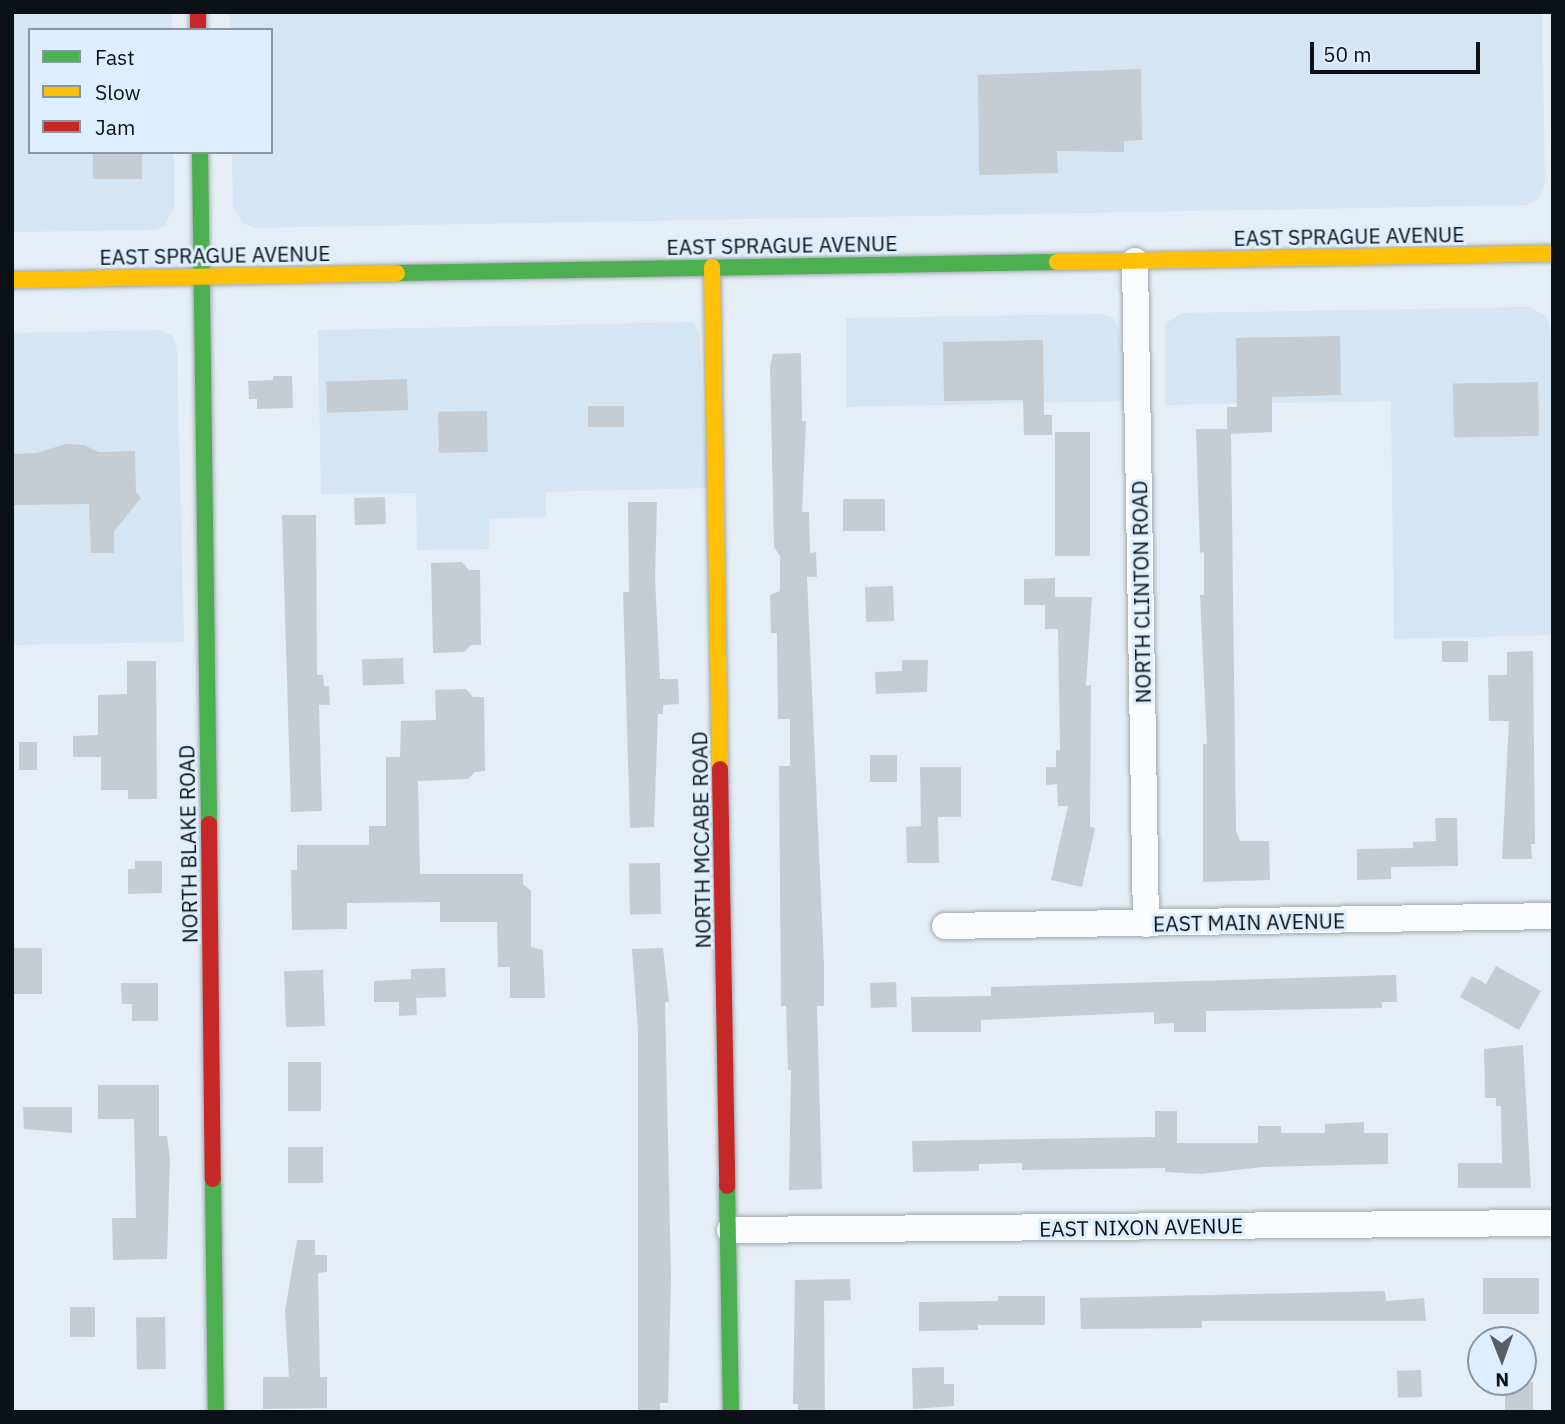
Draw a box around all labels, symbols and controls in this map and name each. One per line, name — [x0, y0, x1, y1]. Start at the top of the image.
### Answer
legend — [28, 28, 273, 154]
scale bar — [1313, 28, 1483, 72]
text: 50 m — [1323, 40, 1372, 68]
text: Fast — [95, 43, 135, 71]
text: Slow — [95, 78, 141, 106]
text: Jam — [95, 113, 135, 141]
street label: EAST SPRAGUE AVENUE — [1233, 221, 1465, 251]
street label: EAST SPRAGUE AVENUE — [666, 230, 898, 260]
street label: EAST SPRAGUE AVENUE — [99, 240, 331, 270]
street label: NORTH CLINTON ROAD — [1126, 480, 1156, 704]
street label: NORTH MCCABE ROAD — [687, 731, 715, 949]
street label: NORTH BLAKE ROAD — [174, 745, 202, 943]
street label: EAST MAIN AVENUE — [1153, 908, 1345, 936]
street label: EAST NIXON AVENUE — [1039, 1213, 1243, 1241]
north arrow — [1467, 1326, 1537, 1396]
text: N — [1495, 1368, 1509, 1392]

